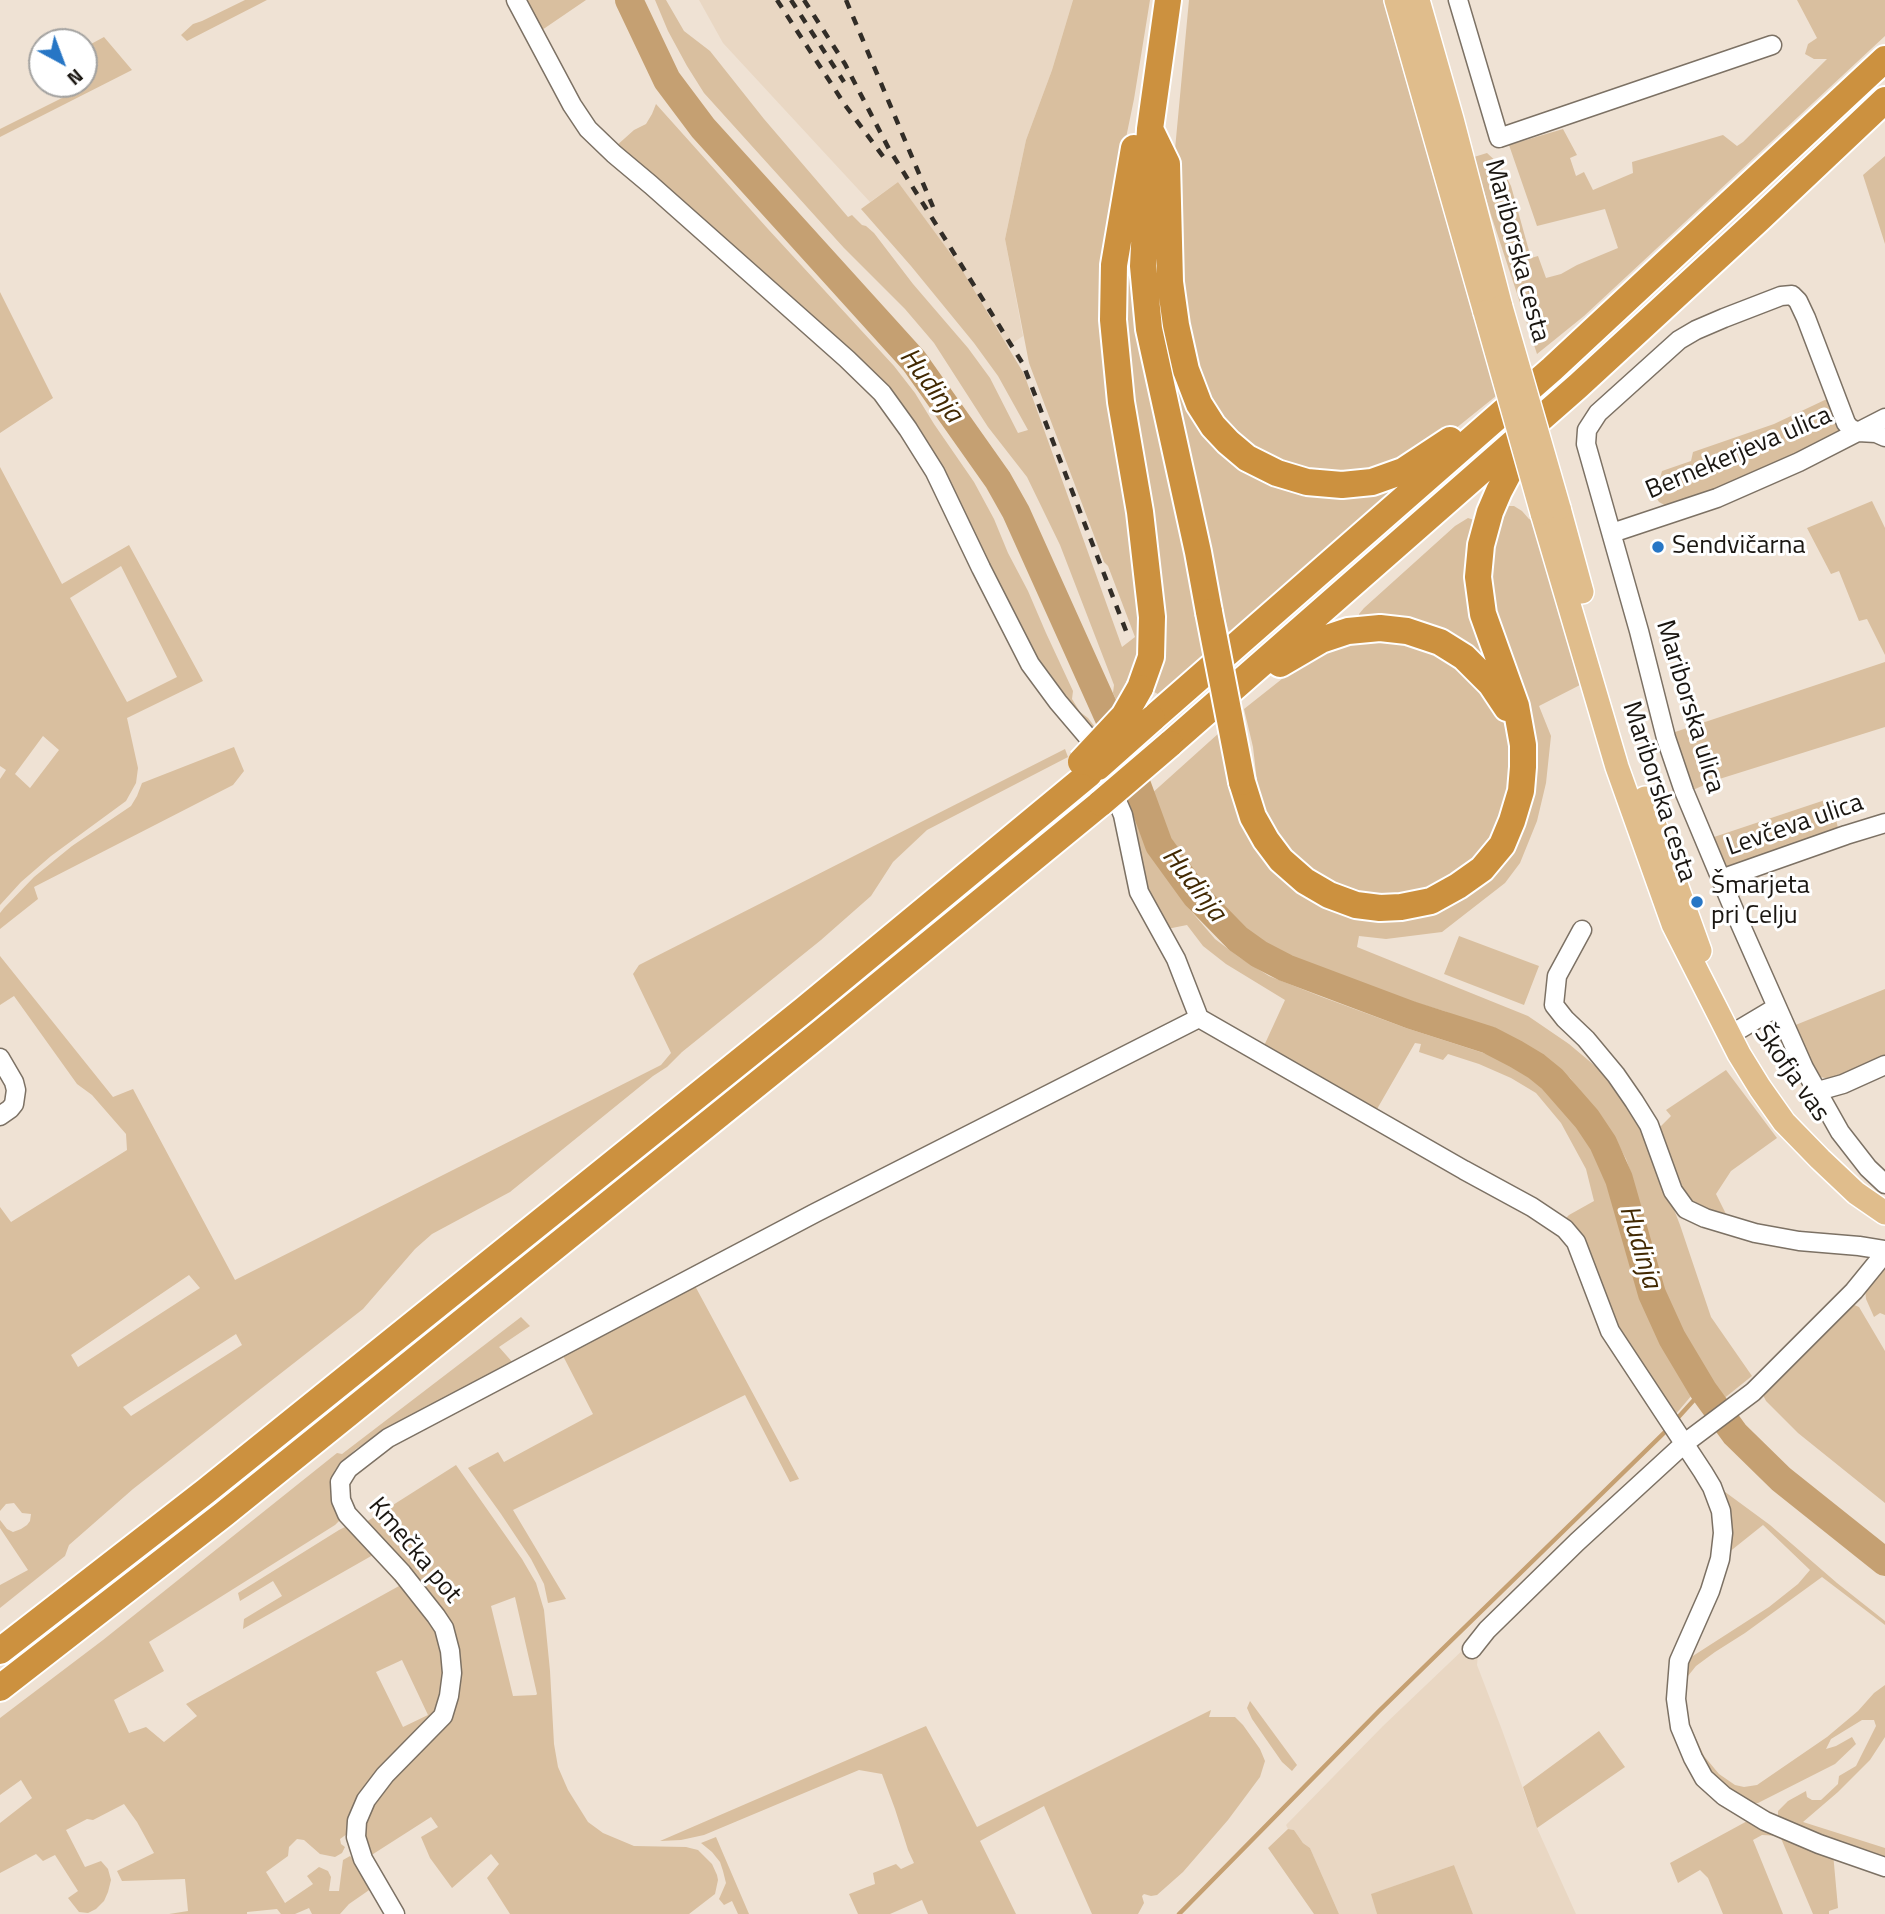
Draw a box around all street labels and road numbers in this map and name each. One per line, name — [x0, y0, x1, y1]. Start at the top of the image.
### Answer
street label: Mariborska cesta — [1477, 156, 1555, 346]
street label: Bernekerjeva ulica — [1641, 401, 1837, 507]
street label: Mariborska ulica — [1648, 617, 1730, 797]
street label: Mariborska cesta — [1614, 698, 1702, 886]
street label: Levčeva ulica — [1723, 788, 1867, 864]
street label: Škofja vas — [1747, 1020, 1835, 1128]
street label: Kmečka pot — [361, 1492, 467, 1610]

